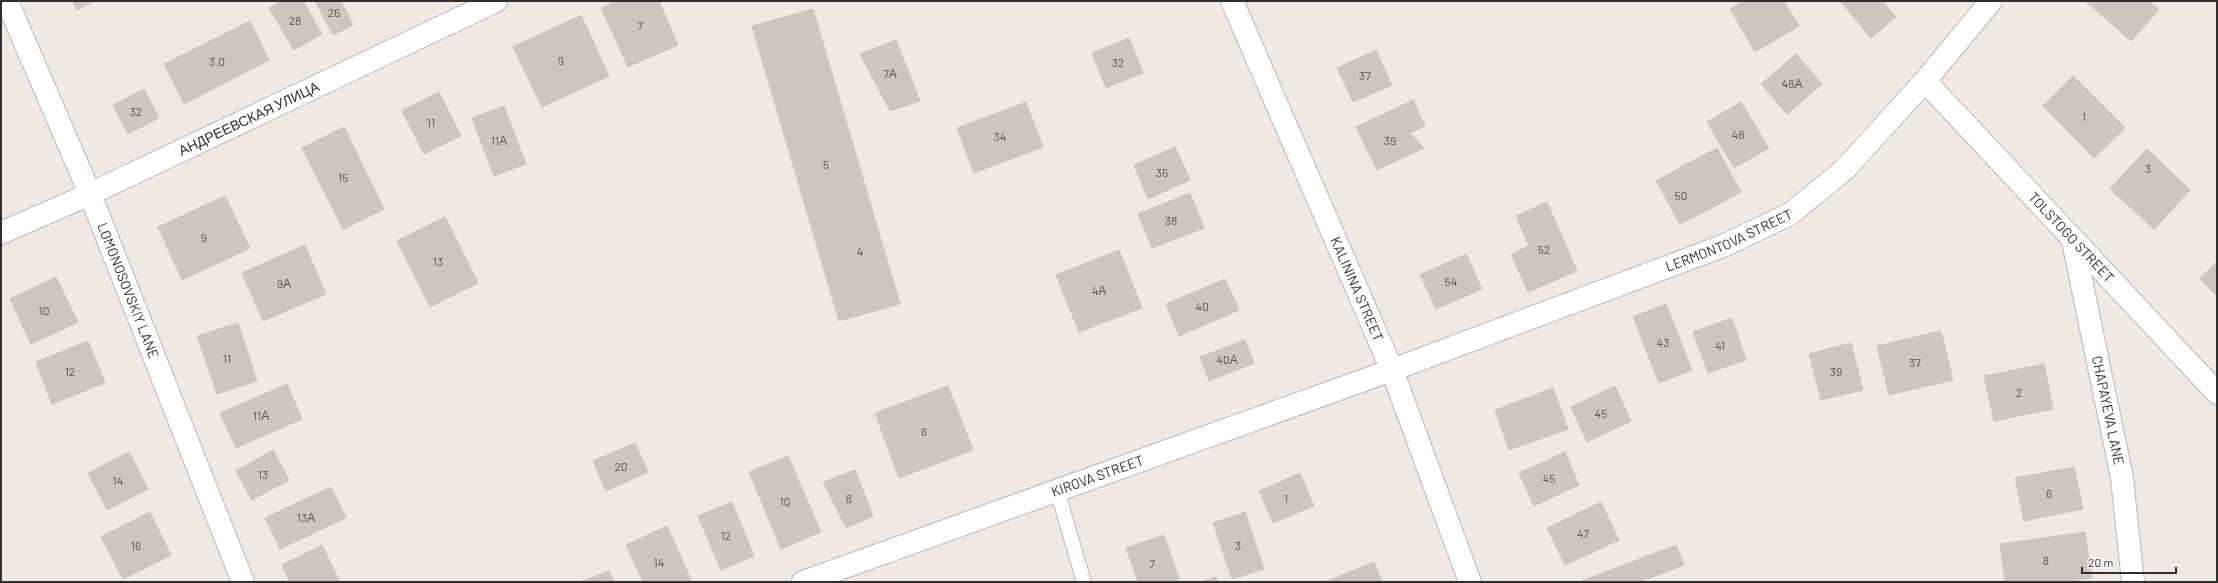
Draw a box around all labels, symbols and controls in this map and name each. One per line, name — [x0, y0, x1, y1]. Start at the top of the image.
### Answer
house number: 26 — [328, 5, 340, 19]
house number: 28 — [289, 13, 301, 27]
house number: 7 — [637, 18, 643, 32]
house number: 9 — [558, 53, 564, 67]
house number: 3.0 — [209, 54, 225, 68]
house number: 32 — [1112, 55, 1124, 69]
house number: 7А — [883, 66, 897, 80]
house number: 37 — [1359, 68, 1371, 82]
house number: 48А — [1782, 76, 1802, 90]
street label: АНДРЕЕВСКАЯ УЛИЦА — [175, 77, 322, 159]
house number: 32 — [130, 104, 142, 118]
house number: 1 — [2082, 109, 2086, 123]
house number: 11 — [427, 115, 435, 129]
house number: 48 — [1732, 127, 1744, 141]
house number: 34 — [994, 129, 1006, 143]
house number: 11А — [491, 133, 507, 147]
house number: 39 — [1384, 133, 1396, 147]
house number: 5 — [823, 157, 829, 171]
house number: 3 — [2145, 161, 2151, 175]
house number: 36 — [1156, 165, 1168, 179]
house number: 15 — [338, 170, 348, 184]
house number: 50 — [1675, 188, 1687, 202]
street label: TOLSTOGO STREET — [2025, 188, 2118, 286]
street label: LERMONTOVA STREET — [1663, 205, 1795, 275]
house number: 38 — [1165, 213, 1177, 227]
street label: LOMONOSOVSKIY LANE — [94, 220, 163, 361]
house number: 9 — [201, 230, 207, 244]
street label: KALININA STREET — [1327, 234, 1388, 344]
house number: 52 — [1538, 242, 1550, 256]
house number: 4 — [857, 244, 863, 258]
house number: 13 — [433, 254, 443, 268]
house number: 54 — [1445, 274, 1457, 288]
house number: 9А — [277, 276, 291, 290]
house number: 4А — [1092, 283, 1106, 297]
house number: 40 — [1195, 299, 1209, 313]
house number: 10 — [39, 303, 49, 317]
house number: 43 — [1657, 335, 1669, 349]
house number: 41 — [1715, 338, 1725, 352]
house number: 11 — [223, 351, 231, 365]
house number: 40А — [1216, 352, 1238, 366]
street label: CHAPAYEVA LANE — [2089, 354, 2128, 467]
house number: 37 — [1909, 355, 1921, 369]
house number: 12 — [65, 364, 75, 378]
house number: 39 — [1830, 364, 1842, 378]
house number: 2 — [2016, 385, 2022, 399]
house number: 45 — [1595, 406, 1607, 420]
house number: 11А — [253, 408, 269, 422]
house number: 6 — [921, 424, 927, 438]
street label: KIROVA STREET — [1049, 451, 1146, 500]
house number: 20 — [614, 459, 628, 473]
house number: 13 — [258, 467, 268, 481]
house number: 45 — [1543, 471, 1555, 485]
house number: 14 — [113, 473, 123, 487]
house number: 6 — [2046, 486, 2052, 500]
house number: 8 — [846, 491, 852, 505]
house number: 1 — [1284, 491, 1288, 505]
house number: 10 — [780, 494, 790, 508]
house number: 13А — [297, 510, 315, 524]
house number: 47 — [1577, 526, 1589, 540]
house number: 12 — [721, 528, 731, 542]
house number: 16 — [131, 538, 141, 552]
house number: 3 — [1235, 538, 1241, 552]
scale bar — [2082, 549, 2176, 575]
house number: 8 — [2043, 553, 2049, 567]
house number: 14 — [654, 555, 664, 569]
text: 20 m — [2088, 555, 2114, 569]
house number: 7 — [1149, 556, 1155, 570]

